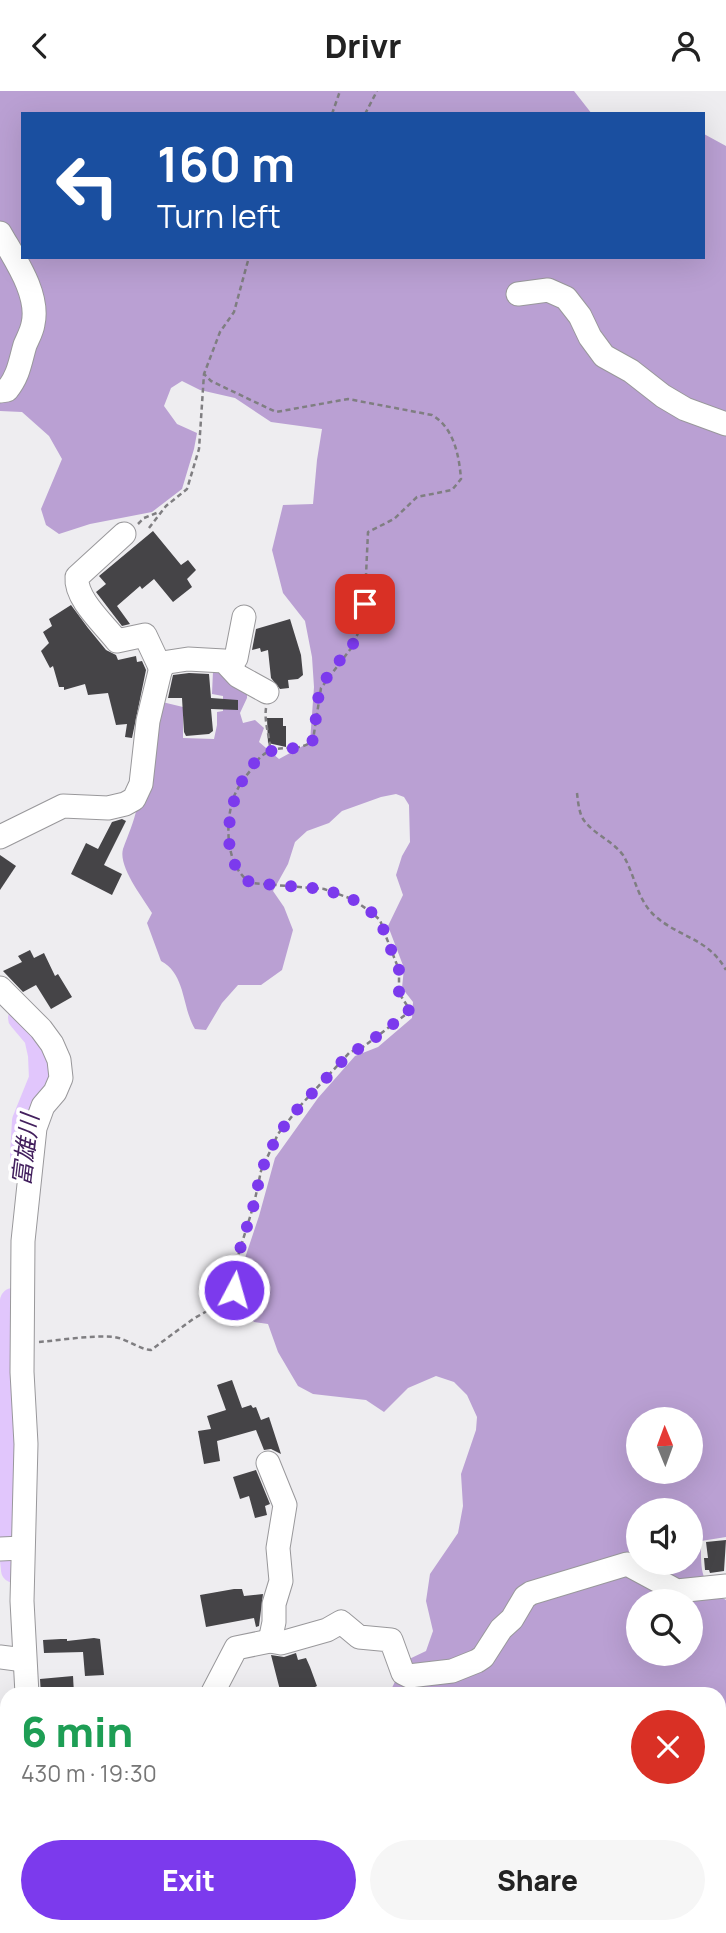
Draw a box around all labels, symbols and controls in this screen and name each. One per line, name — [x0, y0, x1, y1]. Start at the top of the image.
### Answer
text: Drivr — [325, 24, 401, 68]
icon: back — [21, 27, 59, 65]
icon: person — [667, 27, 705, 65]
text: 160 m — [157, 130, 295, 197]
icon: left — [42, 140, 133, 231]
text: Turn left — [157, 194, 281, 238]
pin — [335, 574, 395, 634]
icon: arrive — [346, 585, 384, 623]
water label: 富雄川 — [4, 1109, 46, 1188]
position arrow — [197, 1253, 271, 1327]
north arrow — [626, 1407, 704, 1484]
map controls — [626, 1407, 703, 1666]
button: sound — [626, 1498, 703, 1575]
button: search — [626, 1589, 703, 1666]
text: 6 min — [21, 1702, 133, 1760]
button: close — [631, 1710, 705, 1784]
text: 430 m · 19:30 — [21, 1757, 157, 1789]
button: Exit — [21, 1840, 356, 1920]
button: Share — [370, 1840, 705, 1920]

